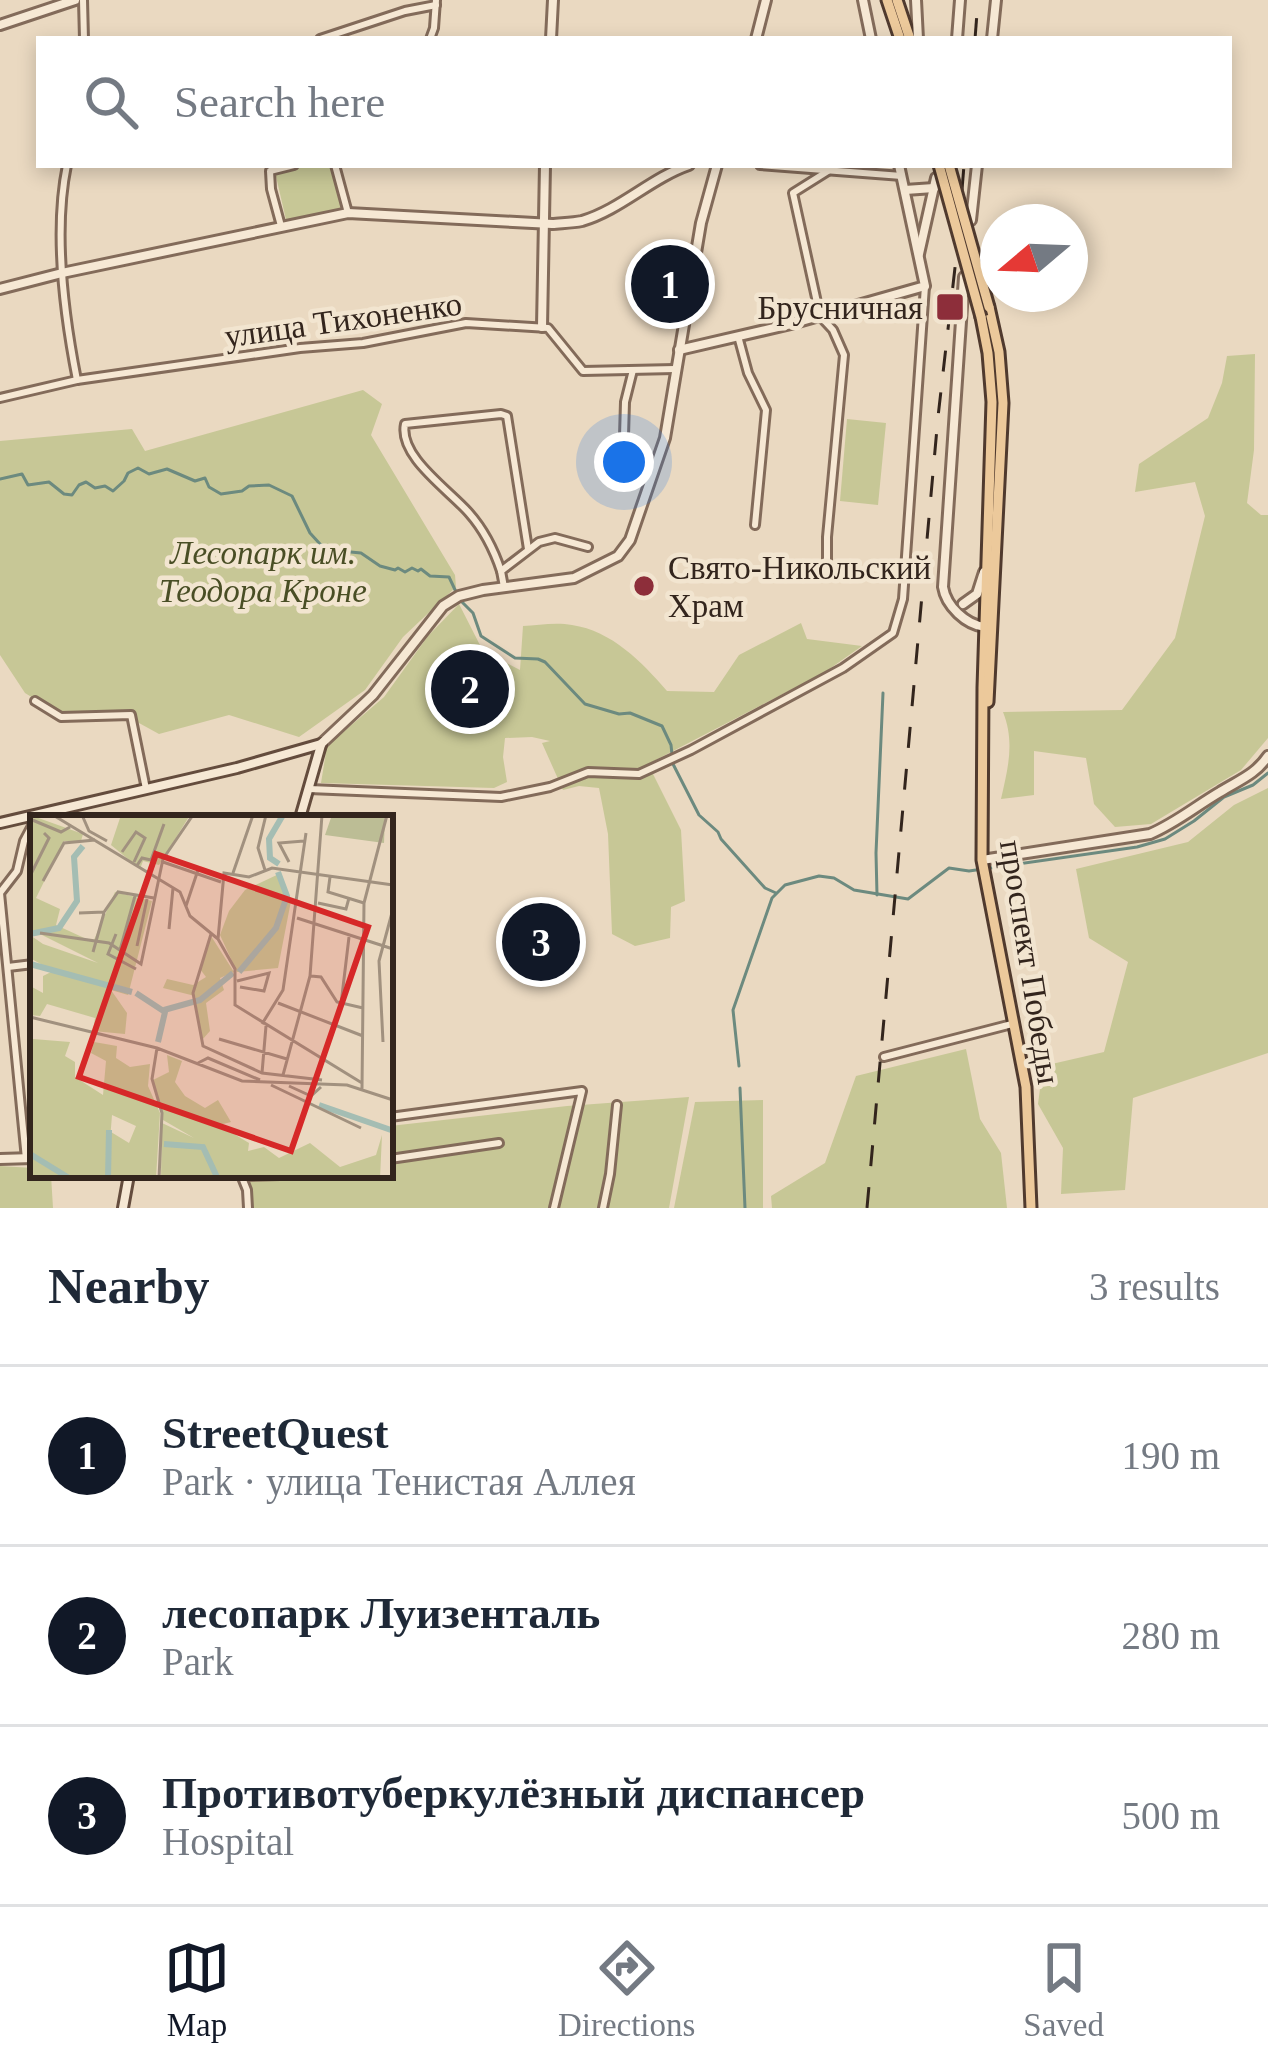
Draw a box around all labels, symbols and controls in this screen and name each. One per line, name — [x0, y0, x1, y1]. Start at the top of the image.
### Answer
search box — [36, 36, 1232, 168]
icon: search — [78, 69, 144, 135]
text: Search here — [174, 77, 385, 127]
north arrow — [980, 204, 1088, 312]
pin: 1 — [631, 239, 709, 329]
street label: улица Тихоненко — [222, 286, 464, 354]
place label: Брусничная — [757, 290, 923, 326]
marker: Брусничная — [934, 291, 966, 323]
your location — [594, 432, 654, 492]
park label: Лесопарк им. Теодора Кроне — [159, 535, 367, 609]
place label: Свято-Никольский Храм — [668, 550, 931, 624]
marker: Свято-Никольский Храм — [631, 573, 657, 599]
pin: 2 — [431, 644, 509, 734]
inset map — [30, 815, 393, 1178]
street label: проспект Победы — [993, 838, 1067, 1087]
pin: 3 — [502, 897, 580, 987]
text: Nearby — [48, 1258, 209, 1314]
text: 3 results — [1089, 1265, 1220, 1308]
text: StreetQuest — [162, 1408, 389, 1458]
text: 1 — [77, 1434, 97, 1477]
text: 190 m — [1121, 1434, 1220, 1477]
text: Park · улица Тенистая Аллея — [162, 1460, 636, 1503]
text: лесопарк Луизенталь — [162, 1588, 600, 1638]
text: 2 — [77, 1614, 97, 1657]
text: 280 m — [1121, 1614, 1220, 1657]
text: Park — [162, 1640, 234, 1683]
text: Противотуберкулёзный диспансер — [162, 1768, 865, 1818]
text: 3 — [77, 1794, 97, 1837]
text: 500 m — [1121, 1794, 1220, 1837]
text: Hospital — [162, 1820, 294, 1863]
tab: Map — [164, 1935, 230, 2044]
tab: Directions — [558, 1935, 695, 2044]
tab: Saved — [1023, 1935, 1104, 2044]

